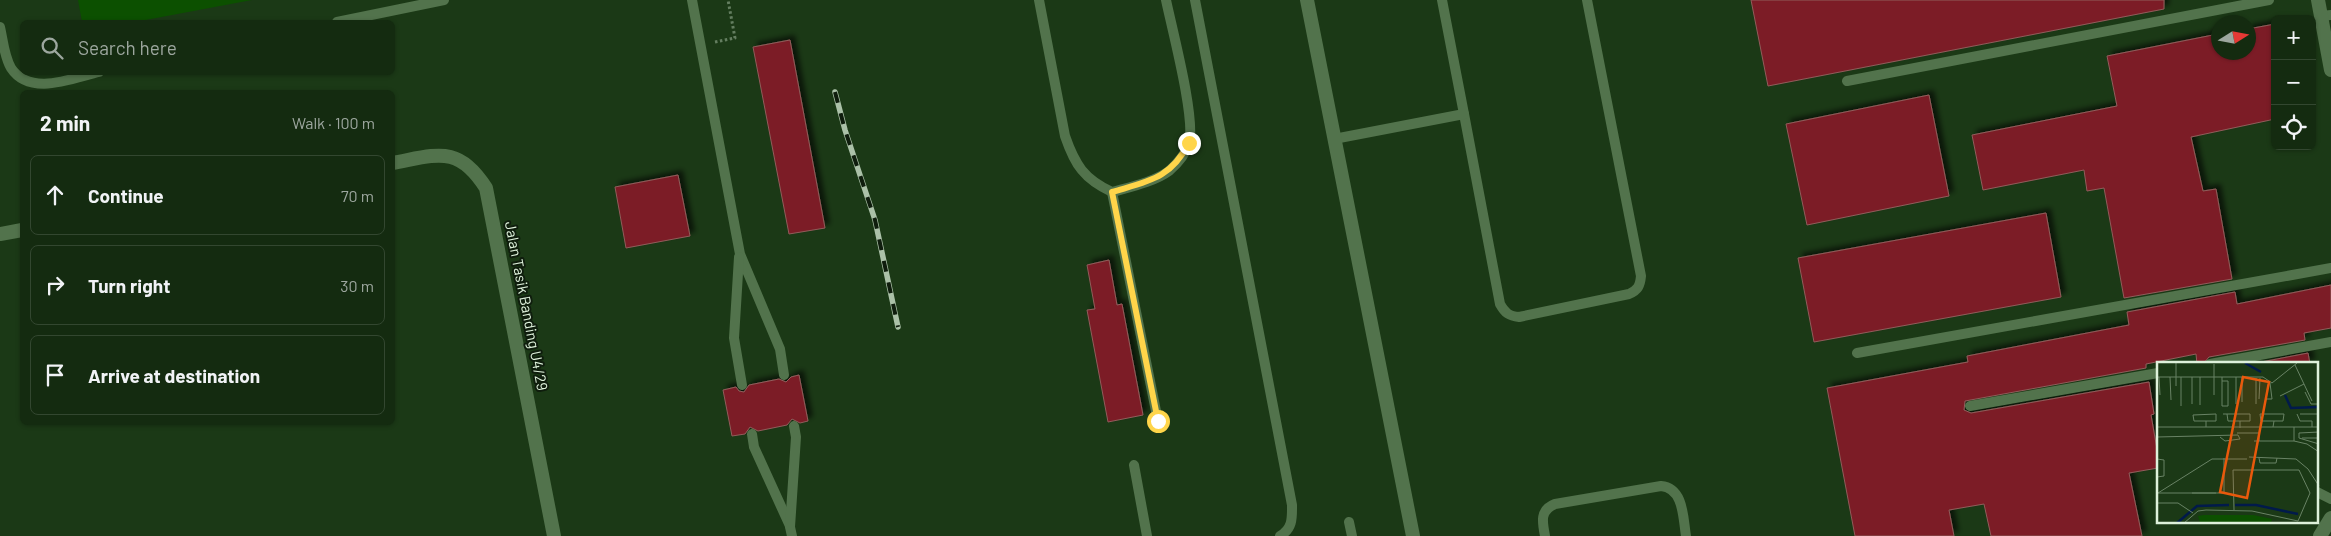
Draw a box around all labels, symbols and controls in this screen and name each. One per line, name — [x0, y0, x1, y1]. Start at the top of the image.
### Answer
north arrow — [2211, 15, 2256, 60]
map controls — [2271, 15, 2316, 150]
button: + — [2271, 15, 2316, 60]
search box — [20, 20, 395, 75]
icon: search — [38, 34, 66, 62]
text: Search here — [78, 36, 177, 59]
button: − — [2271, 60, 2316, 105]
button: locate — [2271, 105, 2316, 150]
text: 2 min — [40, 110, 90, 135]
text: Walk · 100 m — [292, 113, 375, 132]
route end — [1178, 132, 1201, 155]
icon: ahead — [41, 181, 69, 209]
text: Continue — [88, 184, 164, 207]
text: 70 m — [341, 186, 374, 205]
street label: Jalan Tasik Banding U4/29 — [502, 220, 552, 392]
icon: right — [41, 271, 69, 299]
text: Turn right — [88, 274, 170, 297]
text: 30 m — [340, 276, 374, 295]
icon: arrive — [41, 361, 69, 389]
inset map — [2157, 362, 2318, 524]
text: Arrive at destination — [88, 364, 260, 387]
route start — [1147, 410, 1170, 433]

